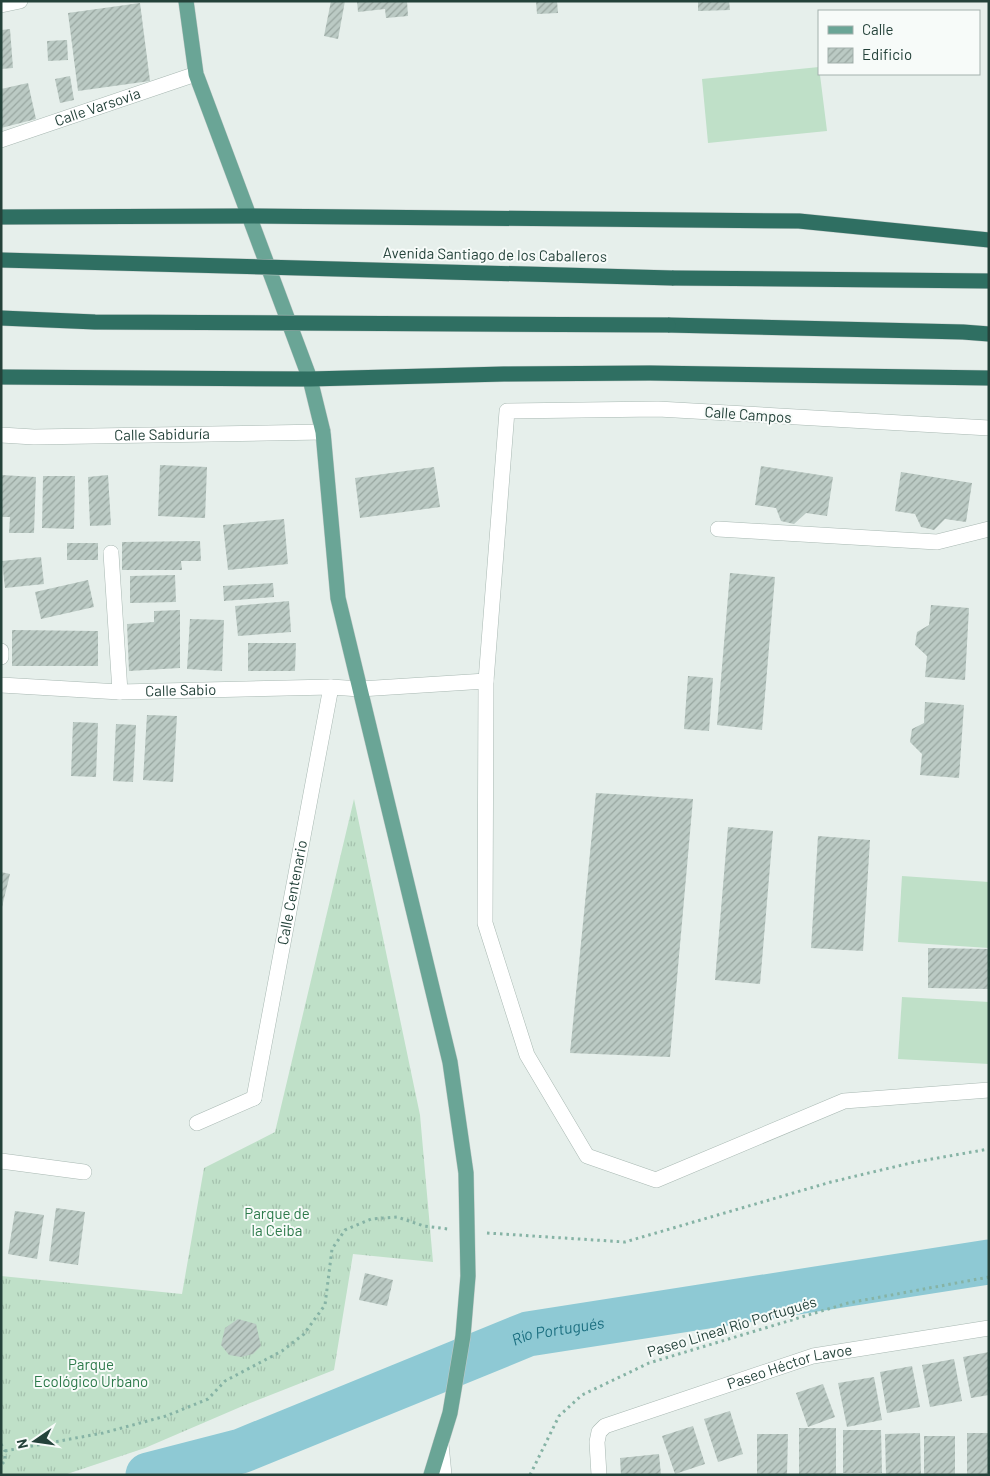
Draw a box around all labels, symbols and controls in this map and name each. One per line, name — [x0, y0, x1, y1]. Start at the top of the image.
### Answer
legend — [818, 10, 980, 75]
text: Calle — [862, 20, 894, 38]
text: Edificio — [862, 45, 912, 63]
street label: Calle Varsovia — [52, 83, 143, 129]
street label: Avenida Santiago de los Caballeros — [383, 243, 607, 265]
street label: Calle Campos — [704, 402, 792, 426]
street label: Calle Sabiduría — [114, 424, 210, 444]
street label: Calle Sabio — [145, 680, 217, 699]
street label: Calle Centenario — [273, 838, 310, 946]
park label: Parque de la Ceiba — [244, 1204, 310, 1239]
street label: Paseo Lineal Río Portugués — [645, 1292, 818, 1360]
water label: Río Portugués — [509, 1312, 606, 1349]
street label: Paseo Héctor Lavoe — [724, 1340, 853, 1392]
park label: Parque Ecológico Urbano — [34, 1355, 148, 1390]
north arrow — [10, 1416, 60, 1466]
text: N — [13, 1438, 31, 1450]

